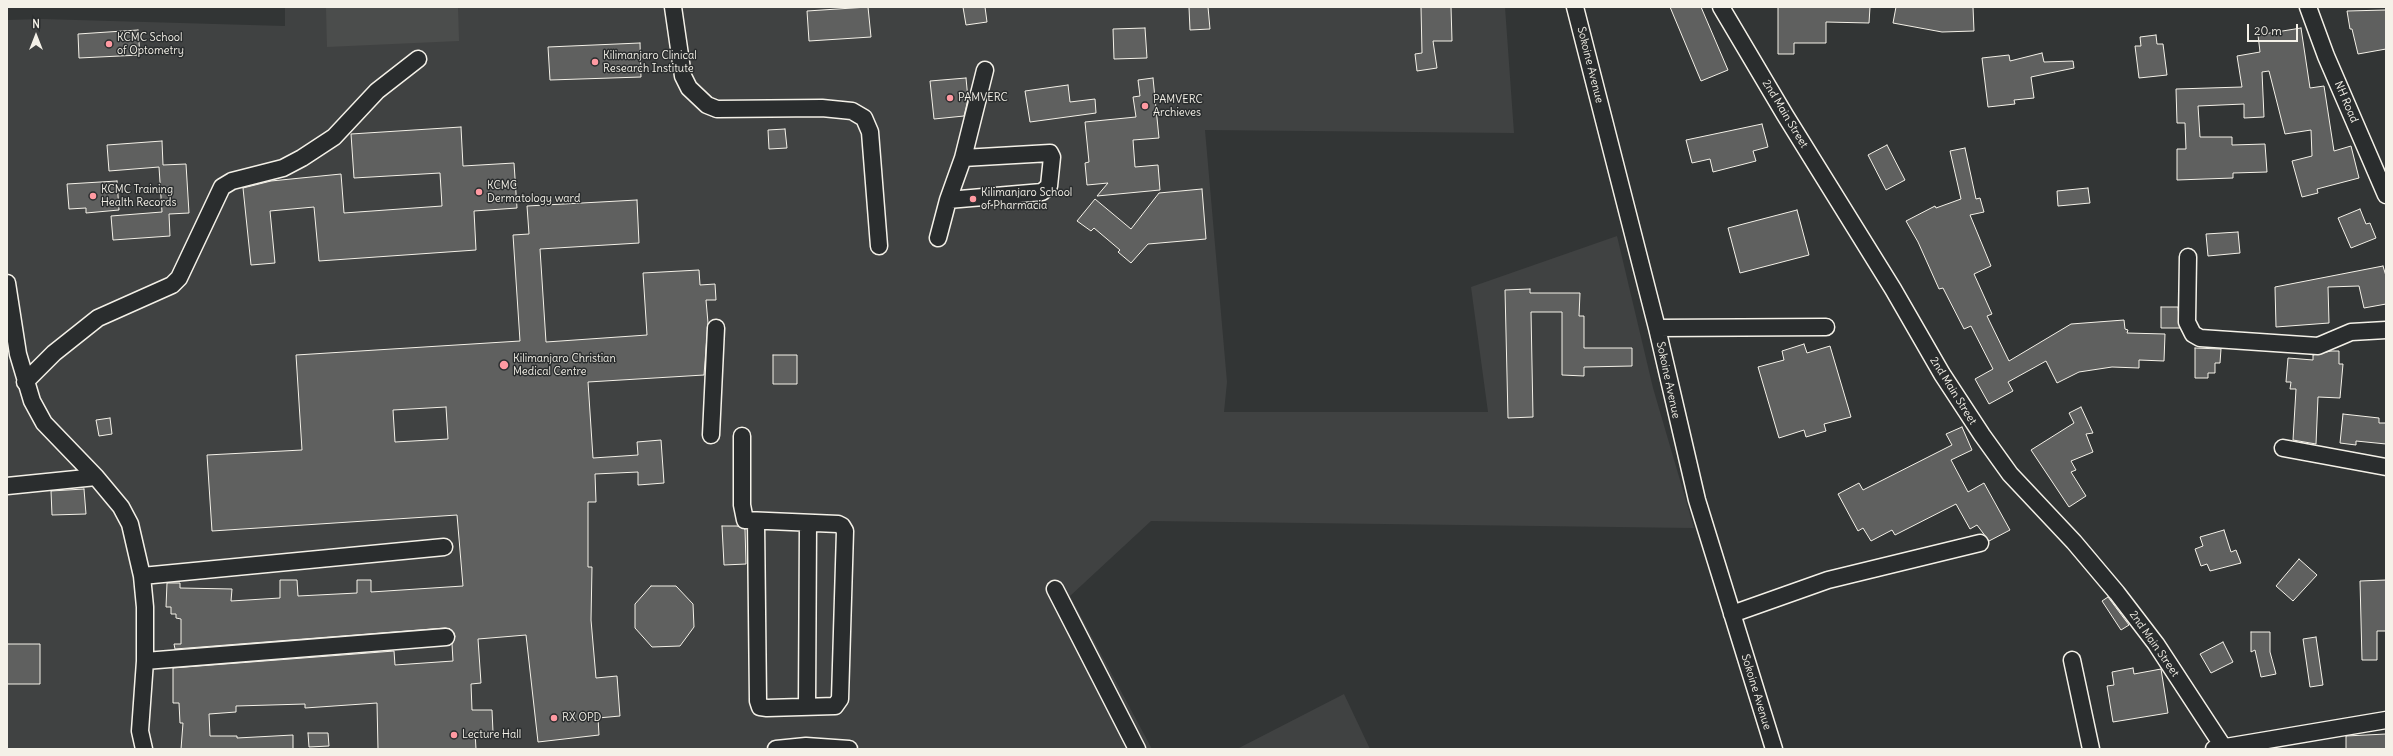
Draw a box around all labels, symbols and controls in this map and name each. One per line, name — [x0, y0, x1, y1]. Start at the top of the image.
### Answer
north arrow — [16, 16, 56, 56]
scale bar — [2249, 16, 2300, 42]
text: N — [32, 17, 40, 31]
text: 20 m — [2254, 23, 2282, 38]
street label: Sokoine Avenue — [1574, 25, 1606, 105]
place label: KCMC School of Optometry — [117, 31, 184, 57]
marker: KCMC School of Optometry — [104, 39, 114, 49]
place label: Kilimanjaro Clinical Research Institute — [603, 49, 697, 75]
marker: Kilimanjaro Clinical Research Institute — [590, 57, 600, 67]
street label: 2nd Main Street — [1759, 77, 1811, 151]
street label: NH Road — [2331, 79, 2361, 125]
place label: PAMVERC — [958, 91, 1008, 105]
marker: PAMVERC — [945, 93, 955, 103]
place label: PAMVERC Archieves — [1153, 93, 1203, 119]
marker: PAMVERC Archieves — [1140, 101, 1150, 111]
place label: KCMC Dermatology ward — [487, 179, 580, 205]
place label: KCMC Training Health Records — [101, 183, 176, 209]
place label: Kilimanjaro School of Pharmacia — [981, 186, 1072, 212]
marker: KCMC Dermatology ward — [474, 187, 484, 197]
marker: KCMC Training Health Records — [88, 191, 98, 201]
marker: Kilimanjaro School of Pharmacia — [968, 194, 978, 204]
street label: Sokoine Avenue — [1653, 340, 1683, 420]
place label: Kilimanjaro Christian Medical Centre — [513, 352, 616, 378]
street label: 2nd Main Street — [1927, 355, 1979, 427]
marker: Kilimanjaro Christian Medical Centre — [498, 359, 510, 371]
street label: 2nd Main Street — [2126, 609, 2182, 679]
street label: Sokoine Avenue — [1738, 653, 1774, 731]
place label: RX OPD — [562, 711, 601, 725]
marker: RX OPD — [549, 713, 559, 723]
place label: Lecture Hall — [462, 728, 521, 742]
marker: Lecture Hall — [449, 730, 459, 740]

